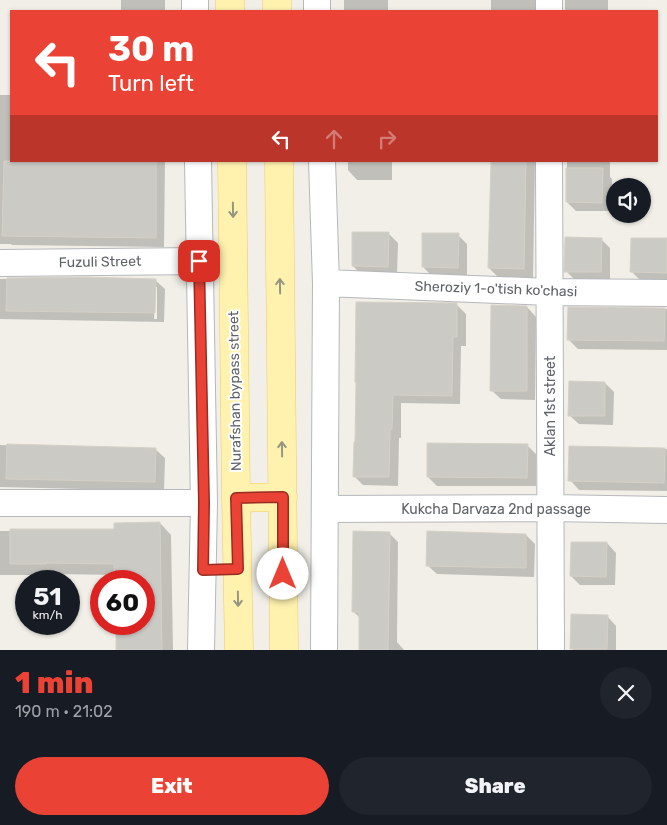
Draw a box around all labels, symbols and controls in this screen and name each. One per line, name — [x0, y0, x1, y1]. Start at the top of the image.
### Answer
text: 30 m — [108, 28, 194, 70]
icon: left — [25, 30, 90, 95]
text: Turn left — [108, 70, 194, 97]
icon: left — [267, 125, 295, 153]
icon: ahead — [320, 125, 348, 153]
icon: right — [373, 125, 401, 153]
map controls — [606, 178, 651, 223]
button: sound — [606, 178, 651, 223]
one-way arrow — [228, 202, 238, 218]
pin — [178, 240, 220, 282]
icon: arrive — [185, 247, 213, 275]
street label: Fuzuli Street — [58, 253, 142, 271]
one-way arrow — [276, 278, 285, 294]
street label: Sheroziy 1-o'tish ko'chasi — [414, 278, 578, 300]
street label: Nurafshan bypass street — [225, 310, 245, 471]
street label: Aklan 1st street — [542, 355, 559, 456]
one-way arrow — [277, 441, 287, 457]
street label: Kukcha Darvaza 2nd passage — [401, 501, 591, 518]
position arrow — [256, 547, 308, 599]
speed limit sign: 60 — [90, 570, 155, 635]
text: 51 — [33, 582, 62, 611]
one-way arrow — [234, 591, 243, 607]
text: km/h — [33, 608, 62, 622]
text: 1 min — [15, 665, 93, 701]
button: close — [600, 667, 652, 719]
text: 190 m · 21:02 — [15, 702, 113, 721]
button: Exit — [15, 757, 329, 815]
button: Share — [339, 757, 652, 815]

